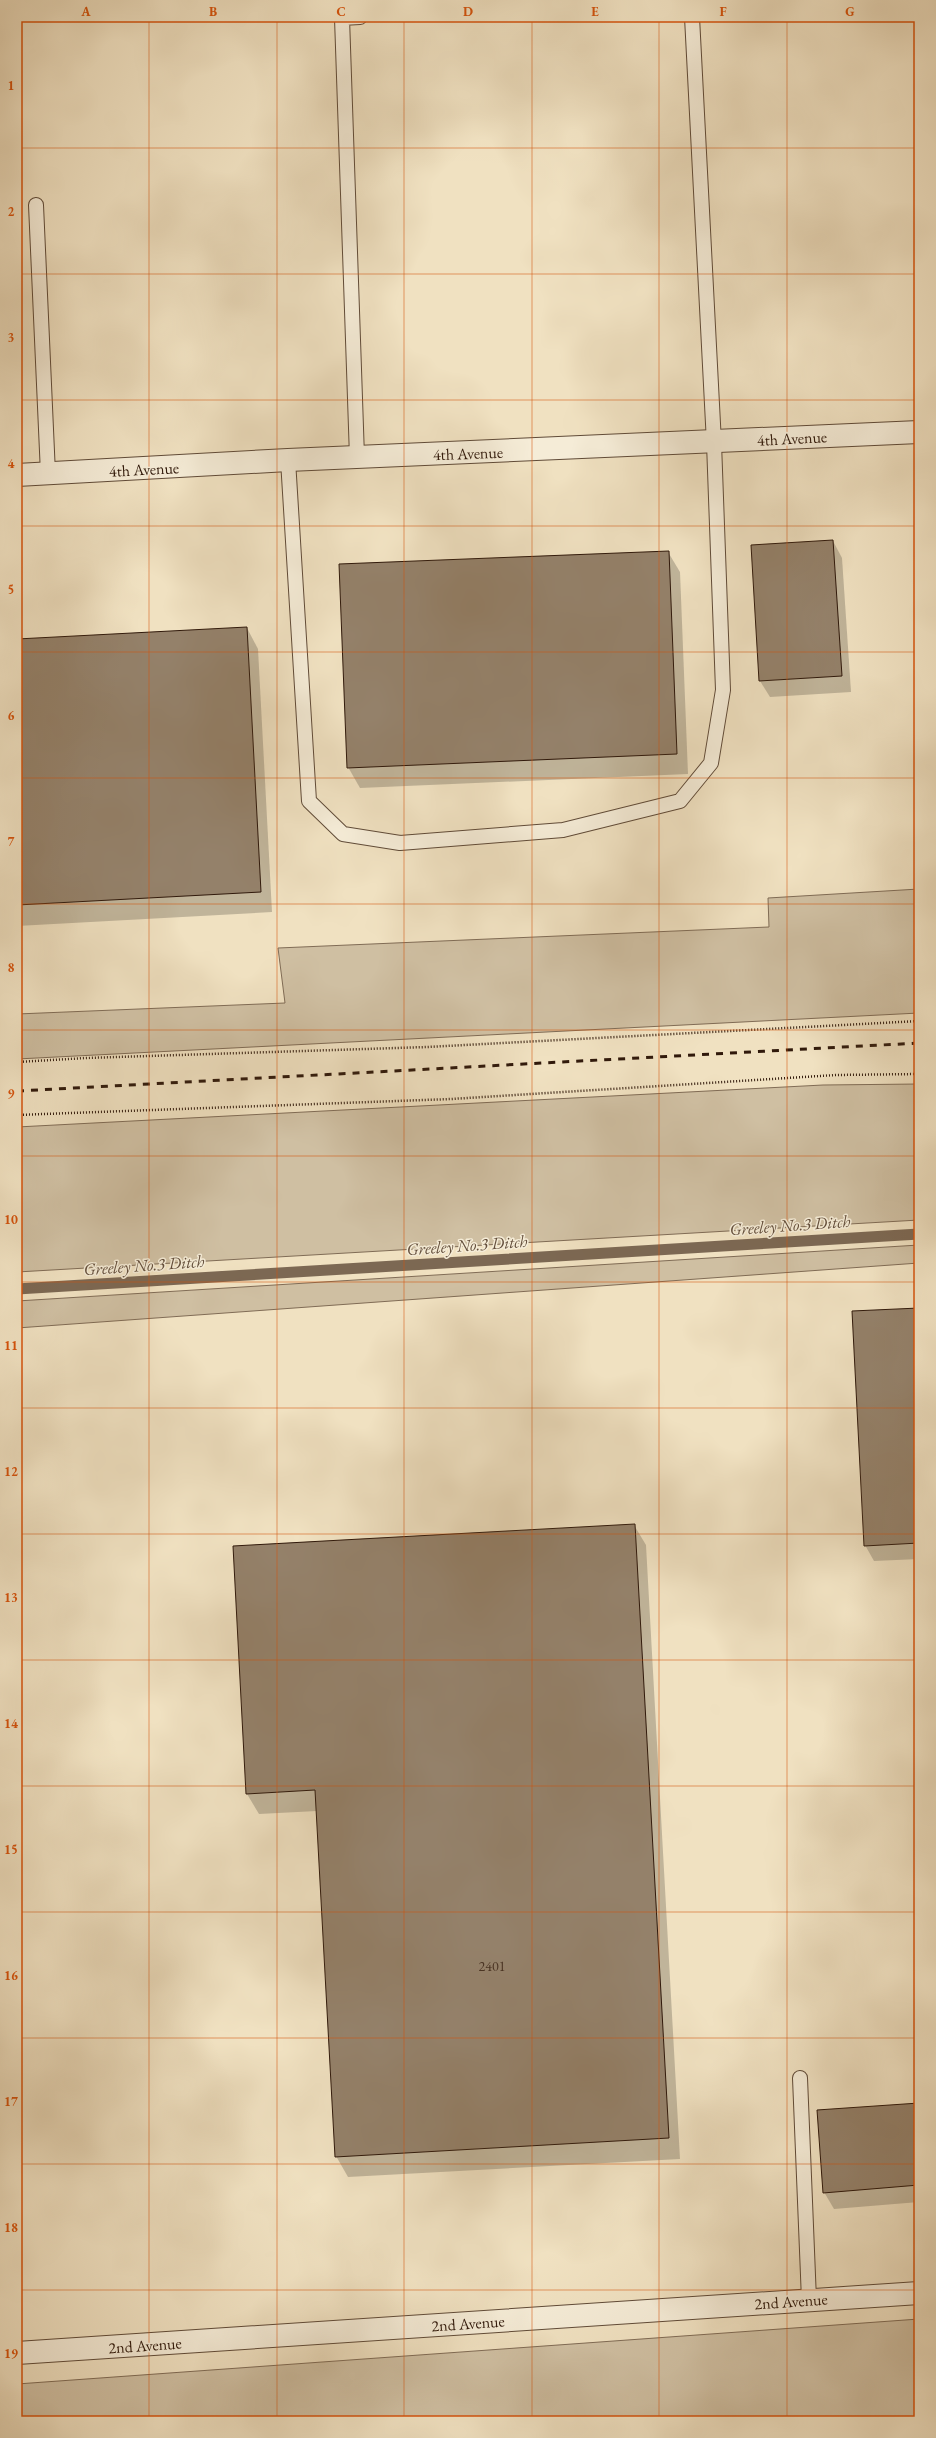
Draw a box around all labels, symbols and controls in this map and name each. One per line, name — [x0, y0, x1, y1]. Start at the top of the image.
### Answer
text: A — [80, 3, 91, 20]
text: B — [209, 3, 217, 20]
text: C — [336, 3, 346, 20]
text: D — [463, 3, 473, 20]
text: E — [591, 3, 599, 20]
text: F — [719, 3, 727, 20]
text: G — [845, 3, 855, 20]
text: 1 — [8, 77, 15, 94]
text: 2 — [8, 203, 15, 220]
text: 3 — [8, 329, 15, 346]
street label: 4th Avenue — [756, 426, 828, 451]
street label: 4th Avenue — [433, 442, 503, 465]
text: 4 — [8, 455, 15, 472]
street label: 4th Avenue — [108, 457, 180, 482]
text: 5 — [8, 581, 14, 598]
text: 6 — [8, 707, 15, 724]
text: 7 — [8, 833, 15, 850]
text: 8 — [8, 959, 15, 976]
text: 9 — [8, 1085, 15, 1102]
water label: Greeley No.3 Ditch — [729, 1210, 852, 1240]
text: 10 — [4, 1211, 18, 1228]
water label: Greeley No.3 Ditch — [406, 1230, 529, 1260]
water label: Greeley No.3 Ditch — [83, 1250, 206, 1280]
text: 11 — [4, 1337, 18, 1354]
text: 12 — [4, 1463, 18, 1480]
text: 13 — [4, 1589, 18, 1606]
text: 14 — [4, 1715, 18, 1732]
text: 15 — [4, 1841, 18, 1858]
house number: 2401 — [479, 1957, 505, 1975]
text: 16 — [4, 1967, 18, 1984]
text: 17 — [4, 2093, 18, 2110]
text: 18 — [4, 2219, 18, 2236]
street label: 2nd Avenue — [754, 2288, 828, 2315]
street label: 2nd Avenue — [431, 2310, 505, 2337]
street label: 2nd Avenue — [108, 2332, 182, 2359]
text: 19 — [4, 2345, 18, 2362]

